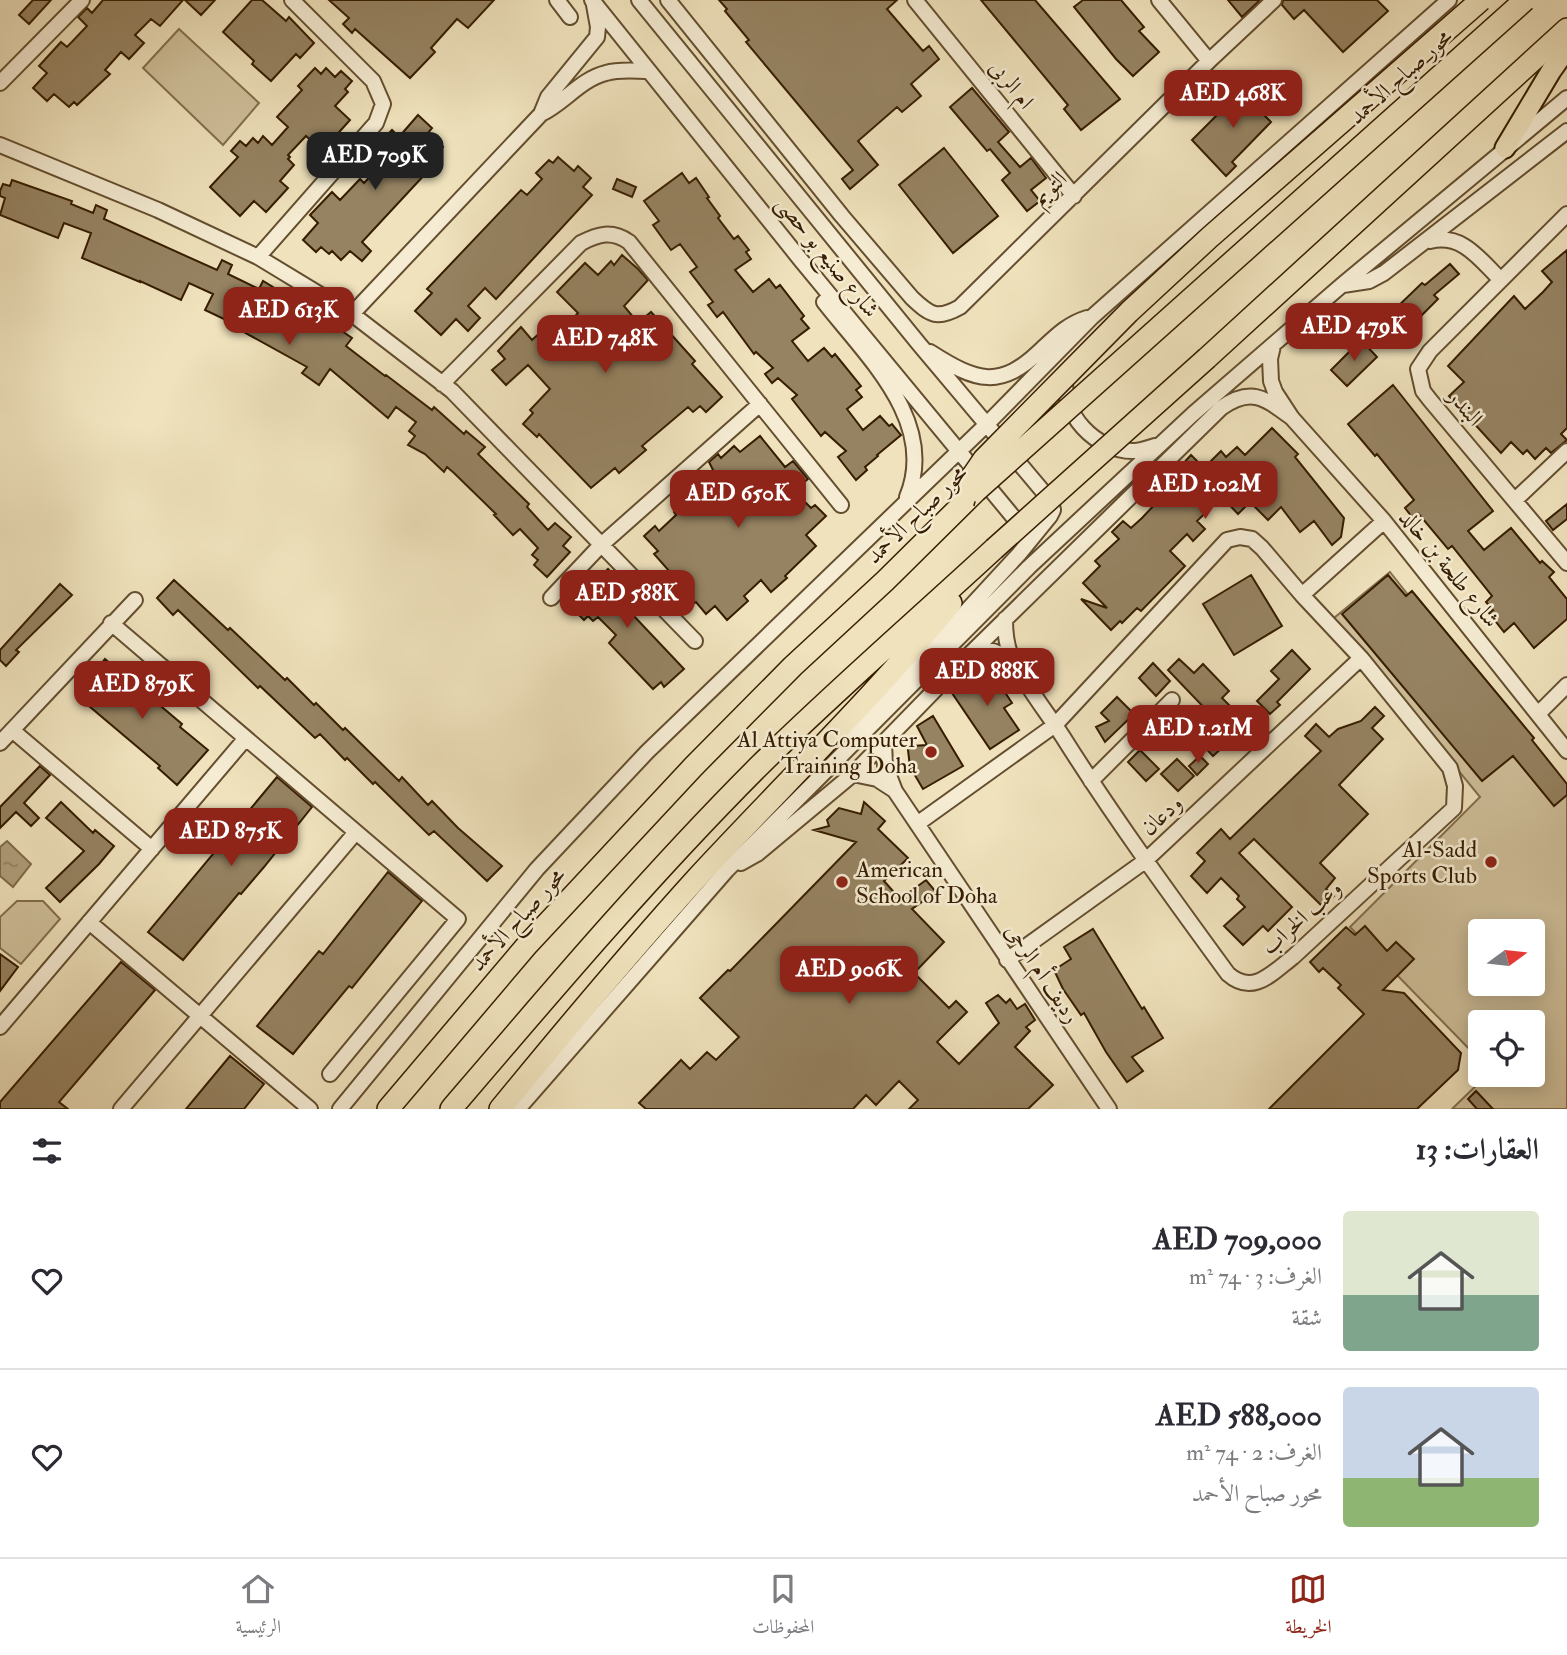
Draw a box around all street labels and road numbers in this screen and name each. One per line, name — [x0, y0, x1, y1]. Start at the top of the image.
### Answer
street label: محور صباح الأحمد — [1341, 20, 1462, 135]
street label: ام الربى — [979, 54, 1040, 118]
street label: التويم — [1026, 165, 1077, 216]
street label: شارع صنيع بو حصى — [765, 189, 886, 327]
street label: البندر — [1440, 381, 1490, 432]
street label: محور صباح الأحمد — [858, 457, 977, 574]
street label: شارع طلحة بن خالد — [1389, 503, 1506, 636]
street label: ودعان — [1134, 789, 1188, 842]
street label: محور صباح الأحمد — [462, 860, 576, 981]
street label: وعب الخراب — [1255, 873, 1348, 962]
street label: رديف أم الرحى — [994, 917, 1088, 1032]

